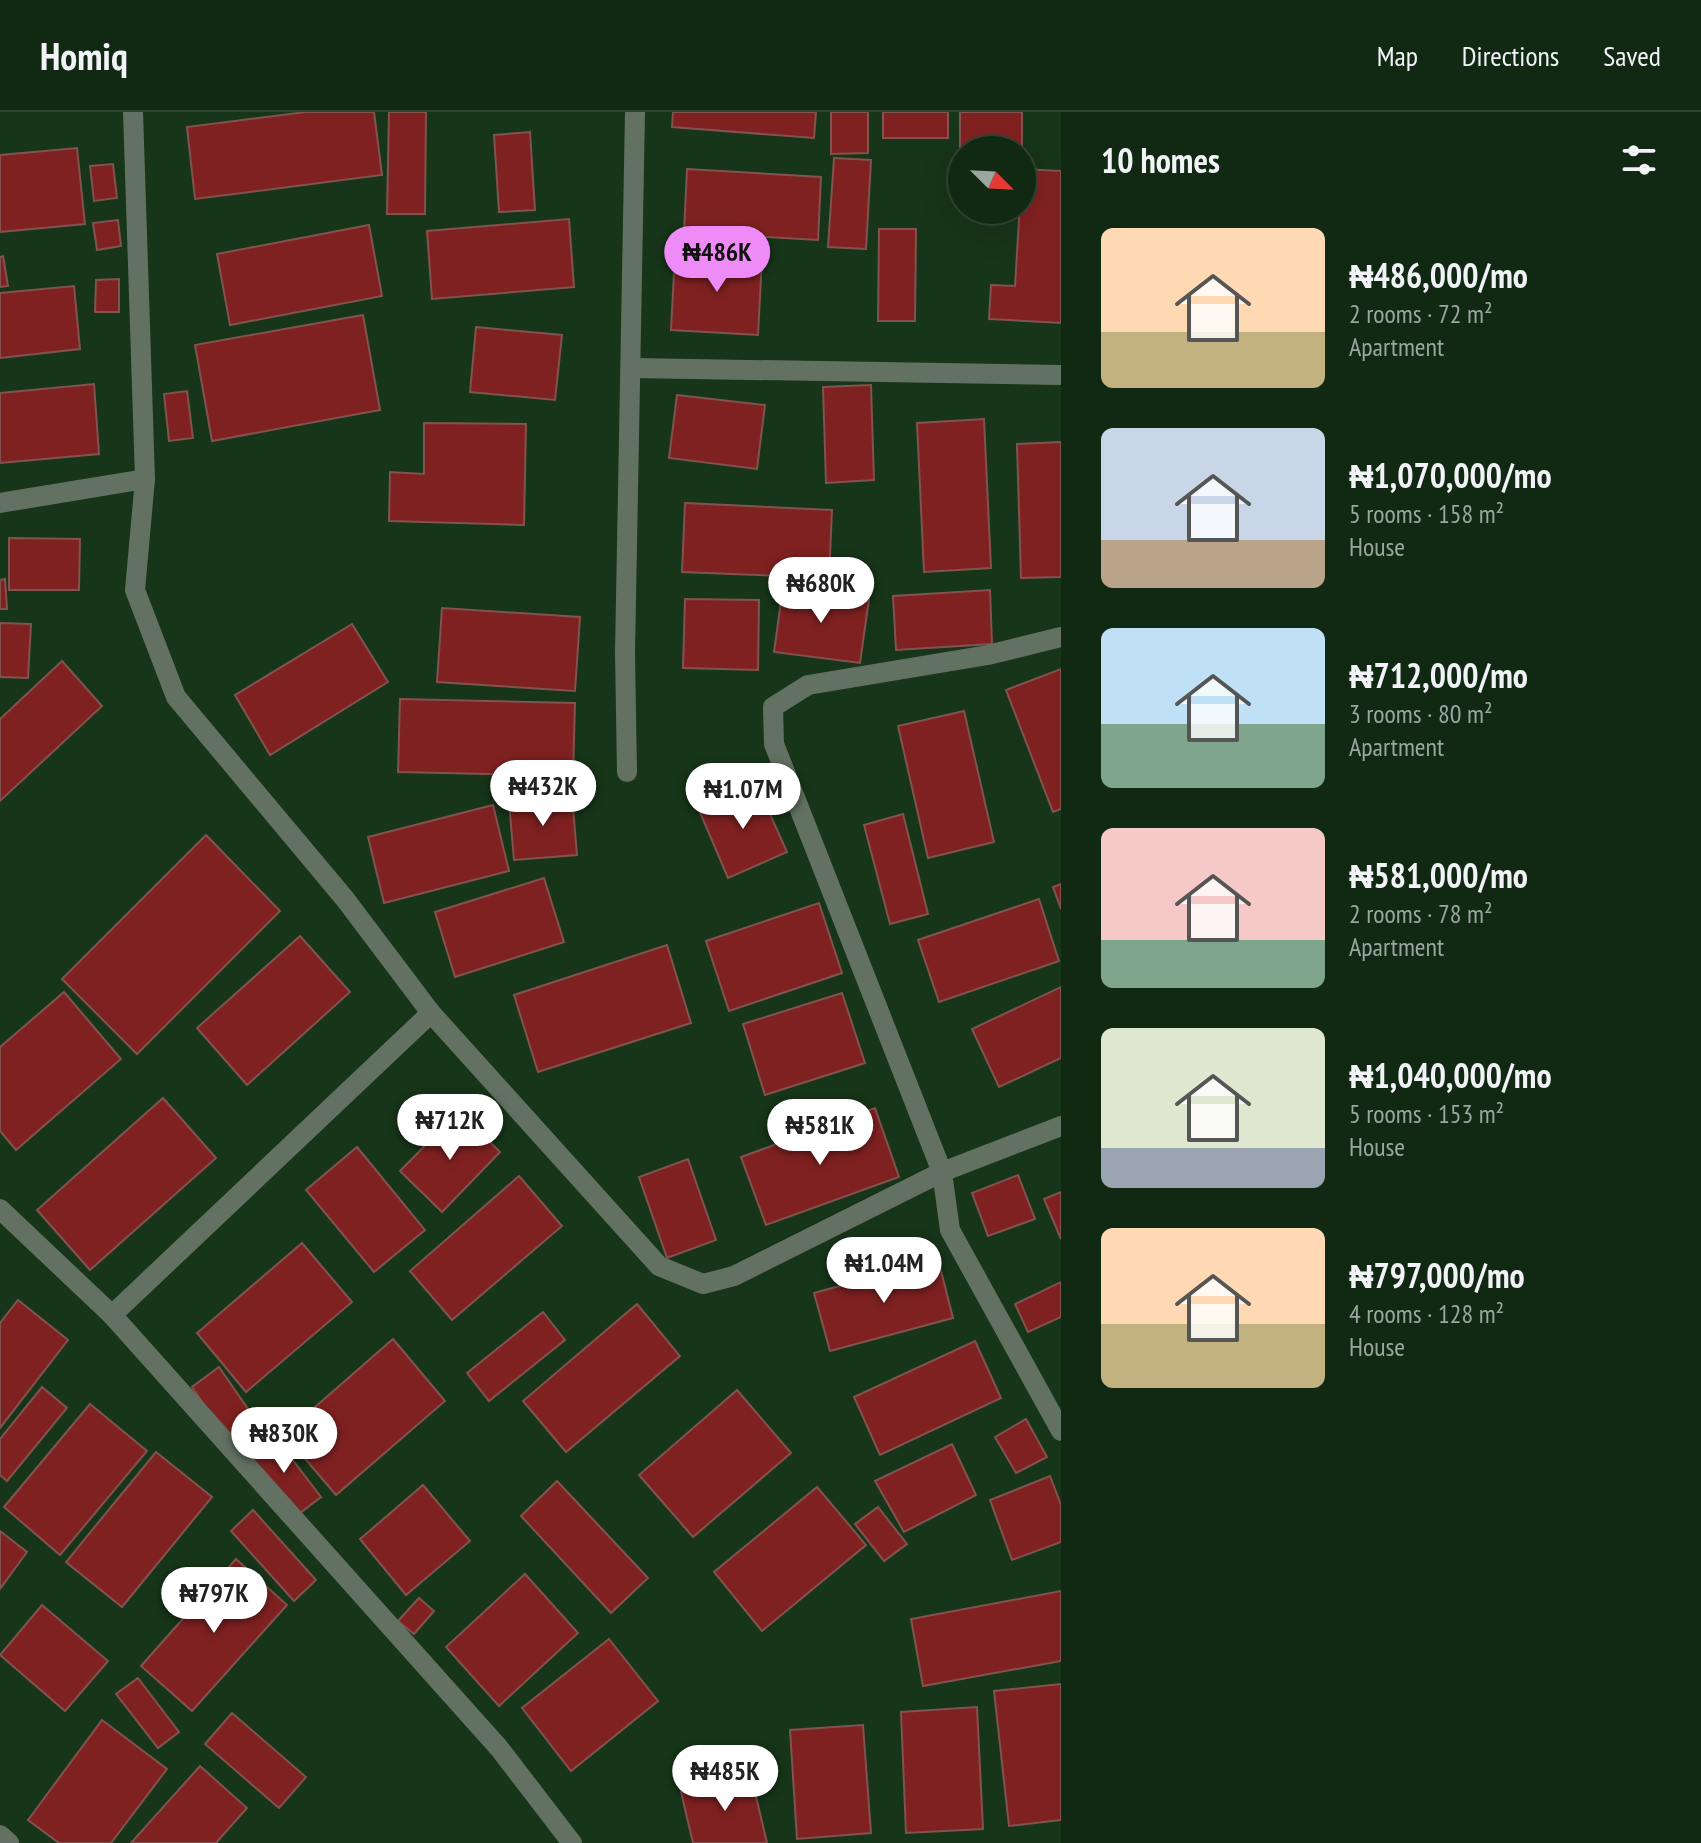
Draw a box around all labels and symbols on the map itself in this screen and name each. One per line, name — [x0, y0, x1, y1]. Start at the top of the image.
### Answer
north arrow — [948, 136, 1036, 224]
pin: ₦486K — [661, 226, 773, 294]
pin: ₦680K — [765, 557, 877, 625]
pin: ₦432K — [487, 760, 599, 828]
pin: ₦1.07M — [678, 763, 808, 831]
pin: ₦712K — [394, 1094, 506, 1162]
pin: ₦581K — [764, 1099, 876, 1167]
pin: ₦1.04M — [819, 1237, 949, 1305]
pin: ₦830K — [228, 1407, 340, 1475]
pin: ₦797K — [158, 1567, 270, 1635]
pin: ₦485K — [669, 1745, 781, 1813]

